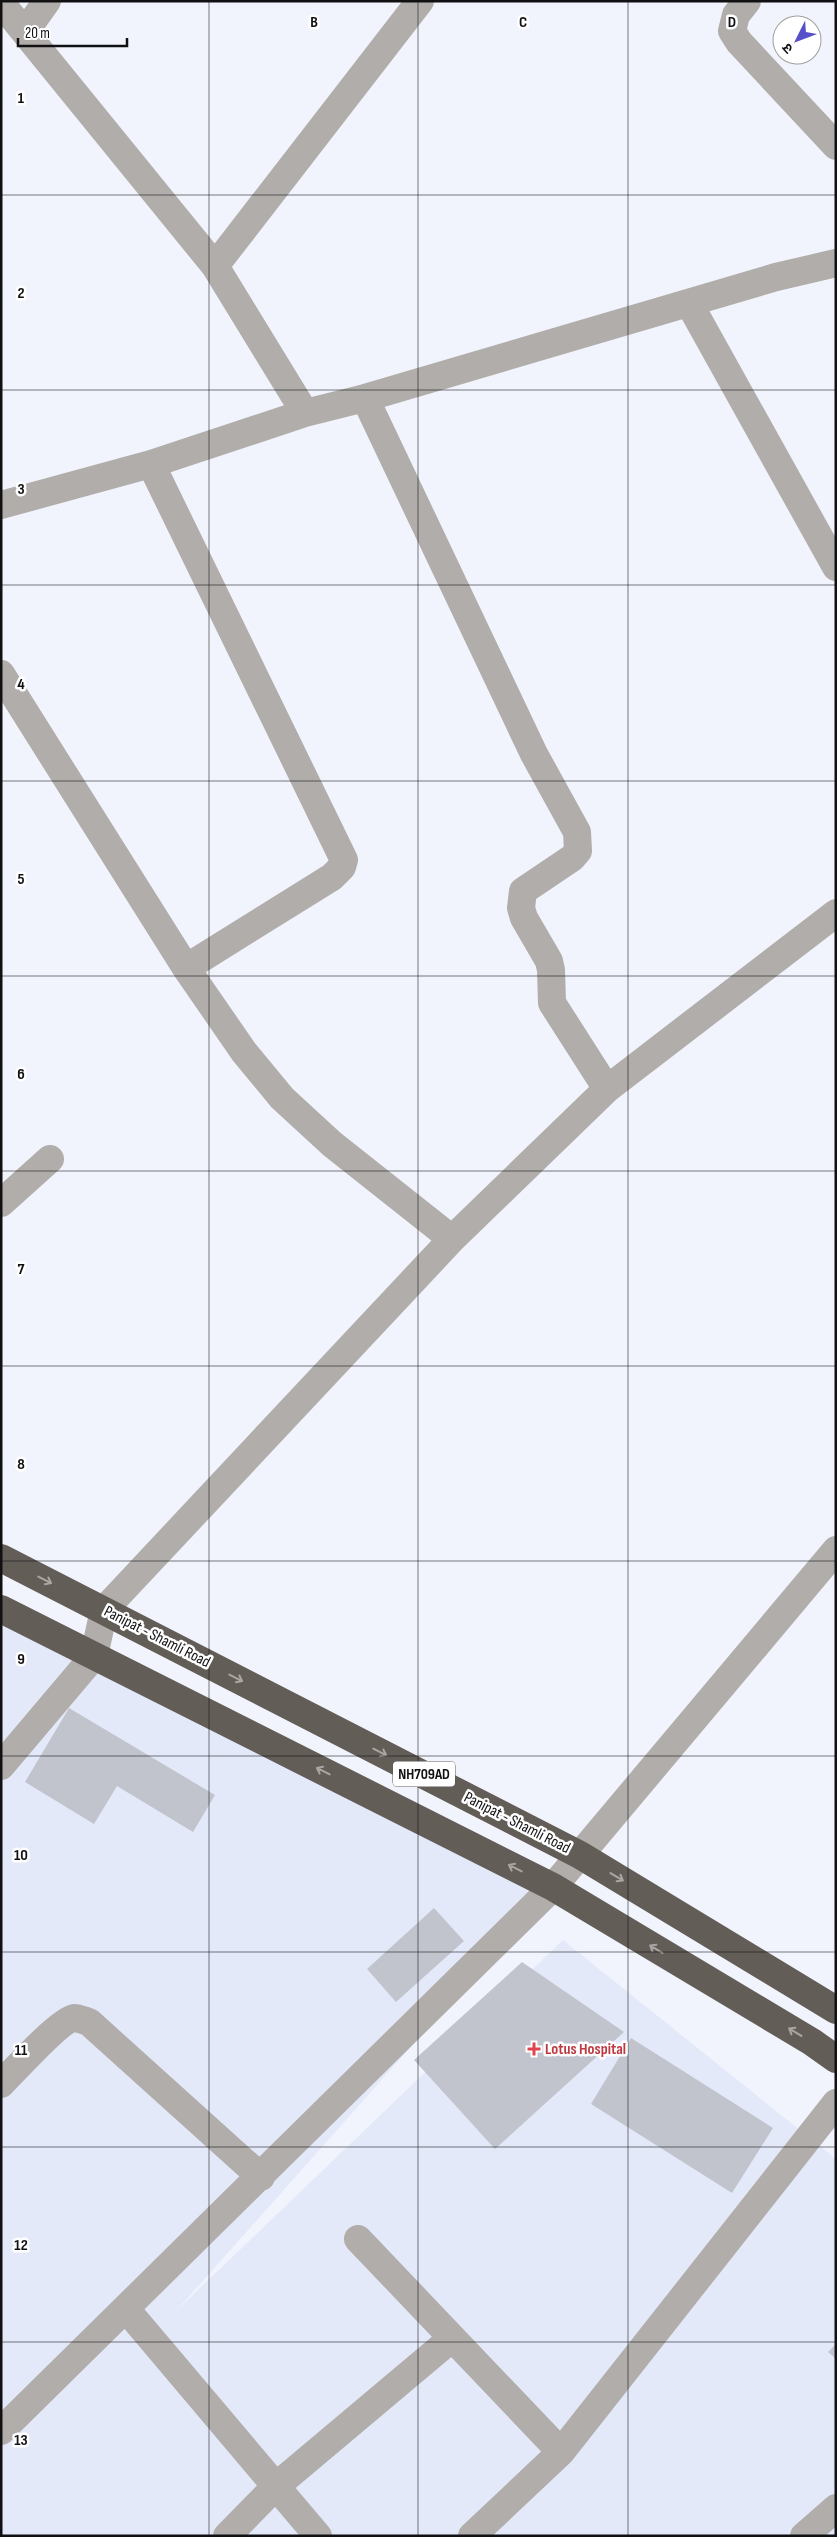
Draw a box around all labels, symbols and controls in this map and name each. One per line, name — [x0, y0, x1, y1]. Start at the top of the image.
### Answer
text: B — [310, 13, 318, 32]
text: C — [519, 13, 527, 32]
text: D — [728, 13, 736, 32]
scale bar — [18, 15, 126, 47]
north arrow — [772, 15, 822, 65]
text: 20 m — [25, 24, 50, 43]
text: उ — [778, 39, 797, 57]
text: 1 — [18, 89, 25, 108]
text: 2 — [17, 284, 25, 303]
text: 3 — [17, 480, 25, 499]
text: 4 — [17, 675, 25, 694]
text: 5 — [17, 870, 25, 889]
text: 6 — [17, 1065, 25, 1084]
text: 7 — [18, 1260, 25, 1279]
text: 8 — [17, 1455, 25, 1474]
one-way arrow — [37, 1576, 52, 1585]
street label: Panipat - Shamli Road — [101, 1602, 213, 1672]
text: 9 — [17, 1650, 25, 1669]
one-way arrow — [228, 1674, 243, 1683]
one-way arrow — [373, 1747, 388, 1757]
road number: NH709AD — [393, 1762, 455, 1786]
one-way arrow — [316, 1766, 331, 1775]
street label: Panipat - Shamli Road — [461, 1788, 573, 1858]
text: 10 — [14, 1846, 28, 1865]
one-way arrow — [508, 1863, 523, 1872]
one-way arrow — [609, 1873, 623, 1883]
one-way arrow — [649, 1943, 663, 1953]
one-way arrow — [789, 2027, 803, 2037]
place label: Lotus Hospital — [545, 2040, 626, 2059]
text: 11 — [15, 2041, 28, 2060]
marker: Lotus Hospital — [527, 2042, 541, 2056]
text: 12 — [14, 2236, 28, 2255]
text: 13 — [14, 2431, 28, 2450]

